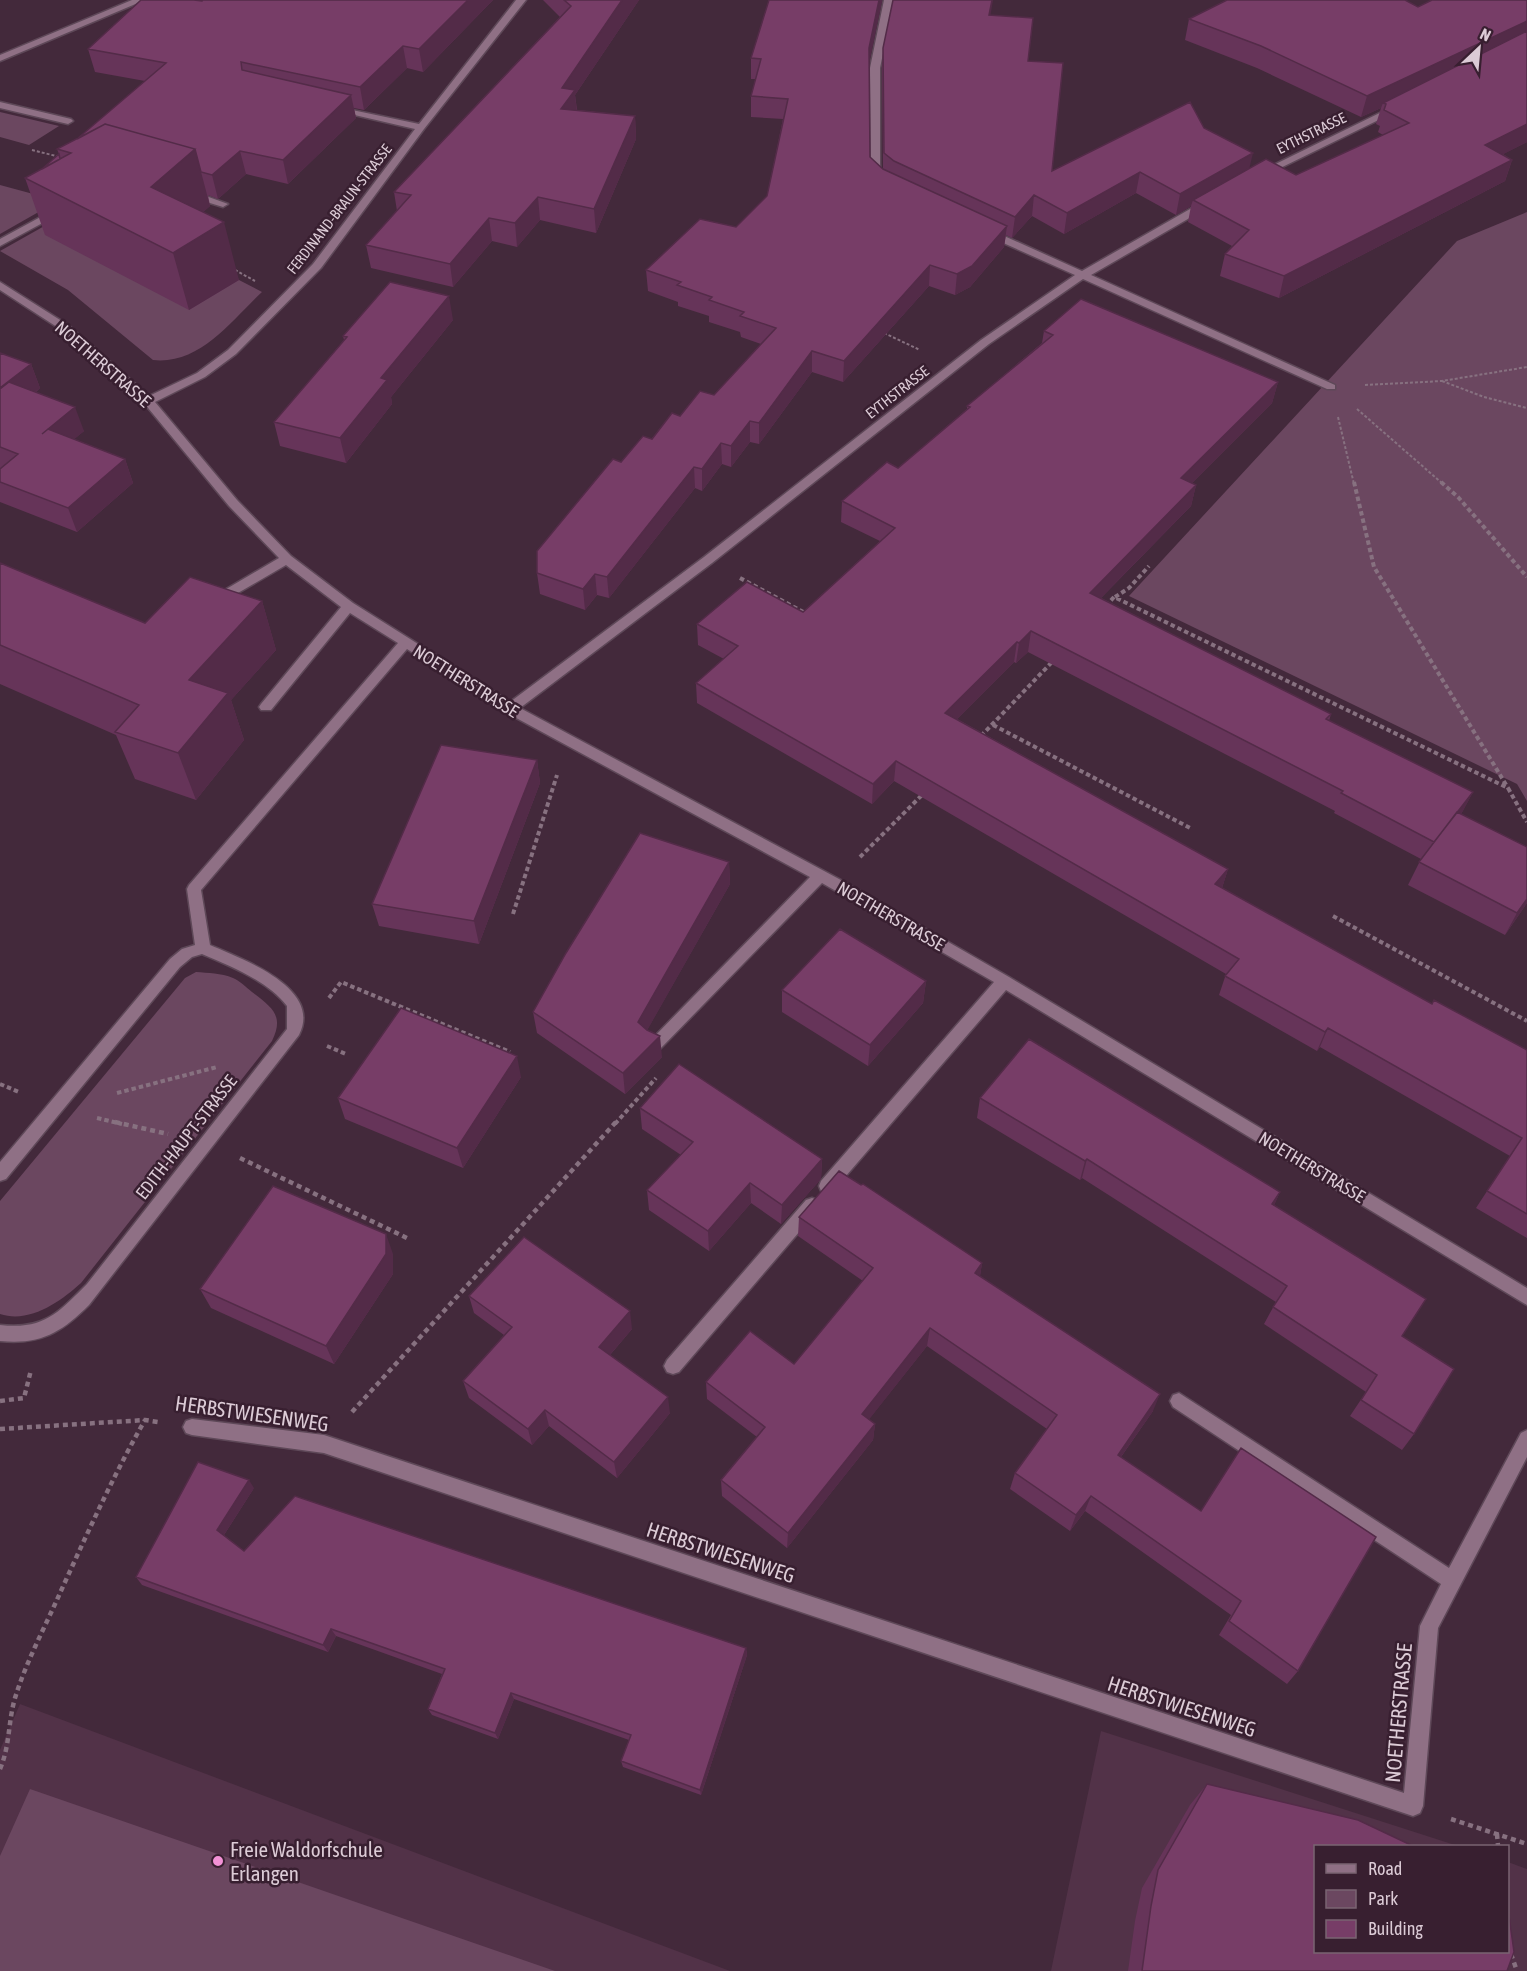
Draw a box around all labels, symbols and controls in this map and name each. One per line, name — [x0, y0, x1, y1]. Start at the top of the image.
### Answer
north arrow — [1449, 18, 1509, 78]
text: N — [1477, 24, 1494, 45]
street label: EYTHSTRASSE — [1274, 109, 1349, 157]
street label: FERDINAND-BRAUN-STRASSE — [283, 140, 395, 277]
street label: NOETHERSTRASSE — [51, 317, 155, 411]
street label: EYTHSTRASSE — [862, 362, 932, 422]
street label: NOETHERSTRASSE — [410, 640, 523, 722]
street label: NOETHERSTRASSE — [834, 877, 948, 955]
street label: EDITH-HAUPT-STRASSE — [131, 1071, 241, 1203]
street label: NOETHERSTRASSE — [1255, 1127, 1369, 1207]
street label: HERBSTWIESENWEG — [174, 1390, 330, 1436]
street label: HERBSTWIESENWEG — [644, 1517, 798, 1587]
street label: NOETHERSTRASSE — [1380, 1642, 1416, 1784]
street label: HERBSTWIESENWEG — [1105, 1671, 1259, 1741]
place label: Freie Waldorfschule Erlangen — [230, 1837, 383, 1885]
legend — [1314, 1845, 1509, 1953]
marker: Freie Waldorfschule Erlangen — [211, 1854, 225, 1868]
text: Road — [1368, 1858, 1402, 1879]
text: Park — [1368, 1888, 1398, 1909]
text: Building — [1368, 1918, 1423, 1939]

